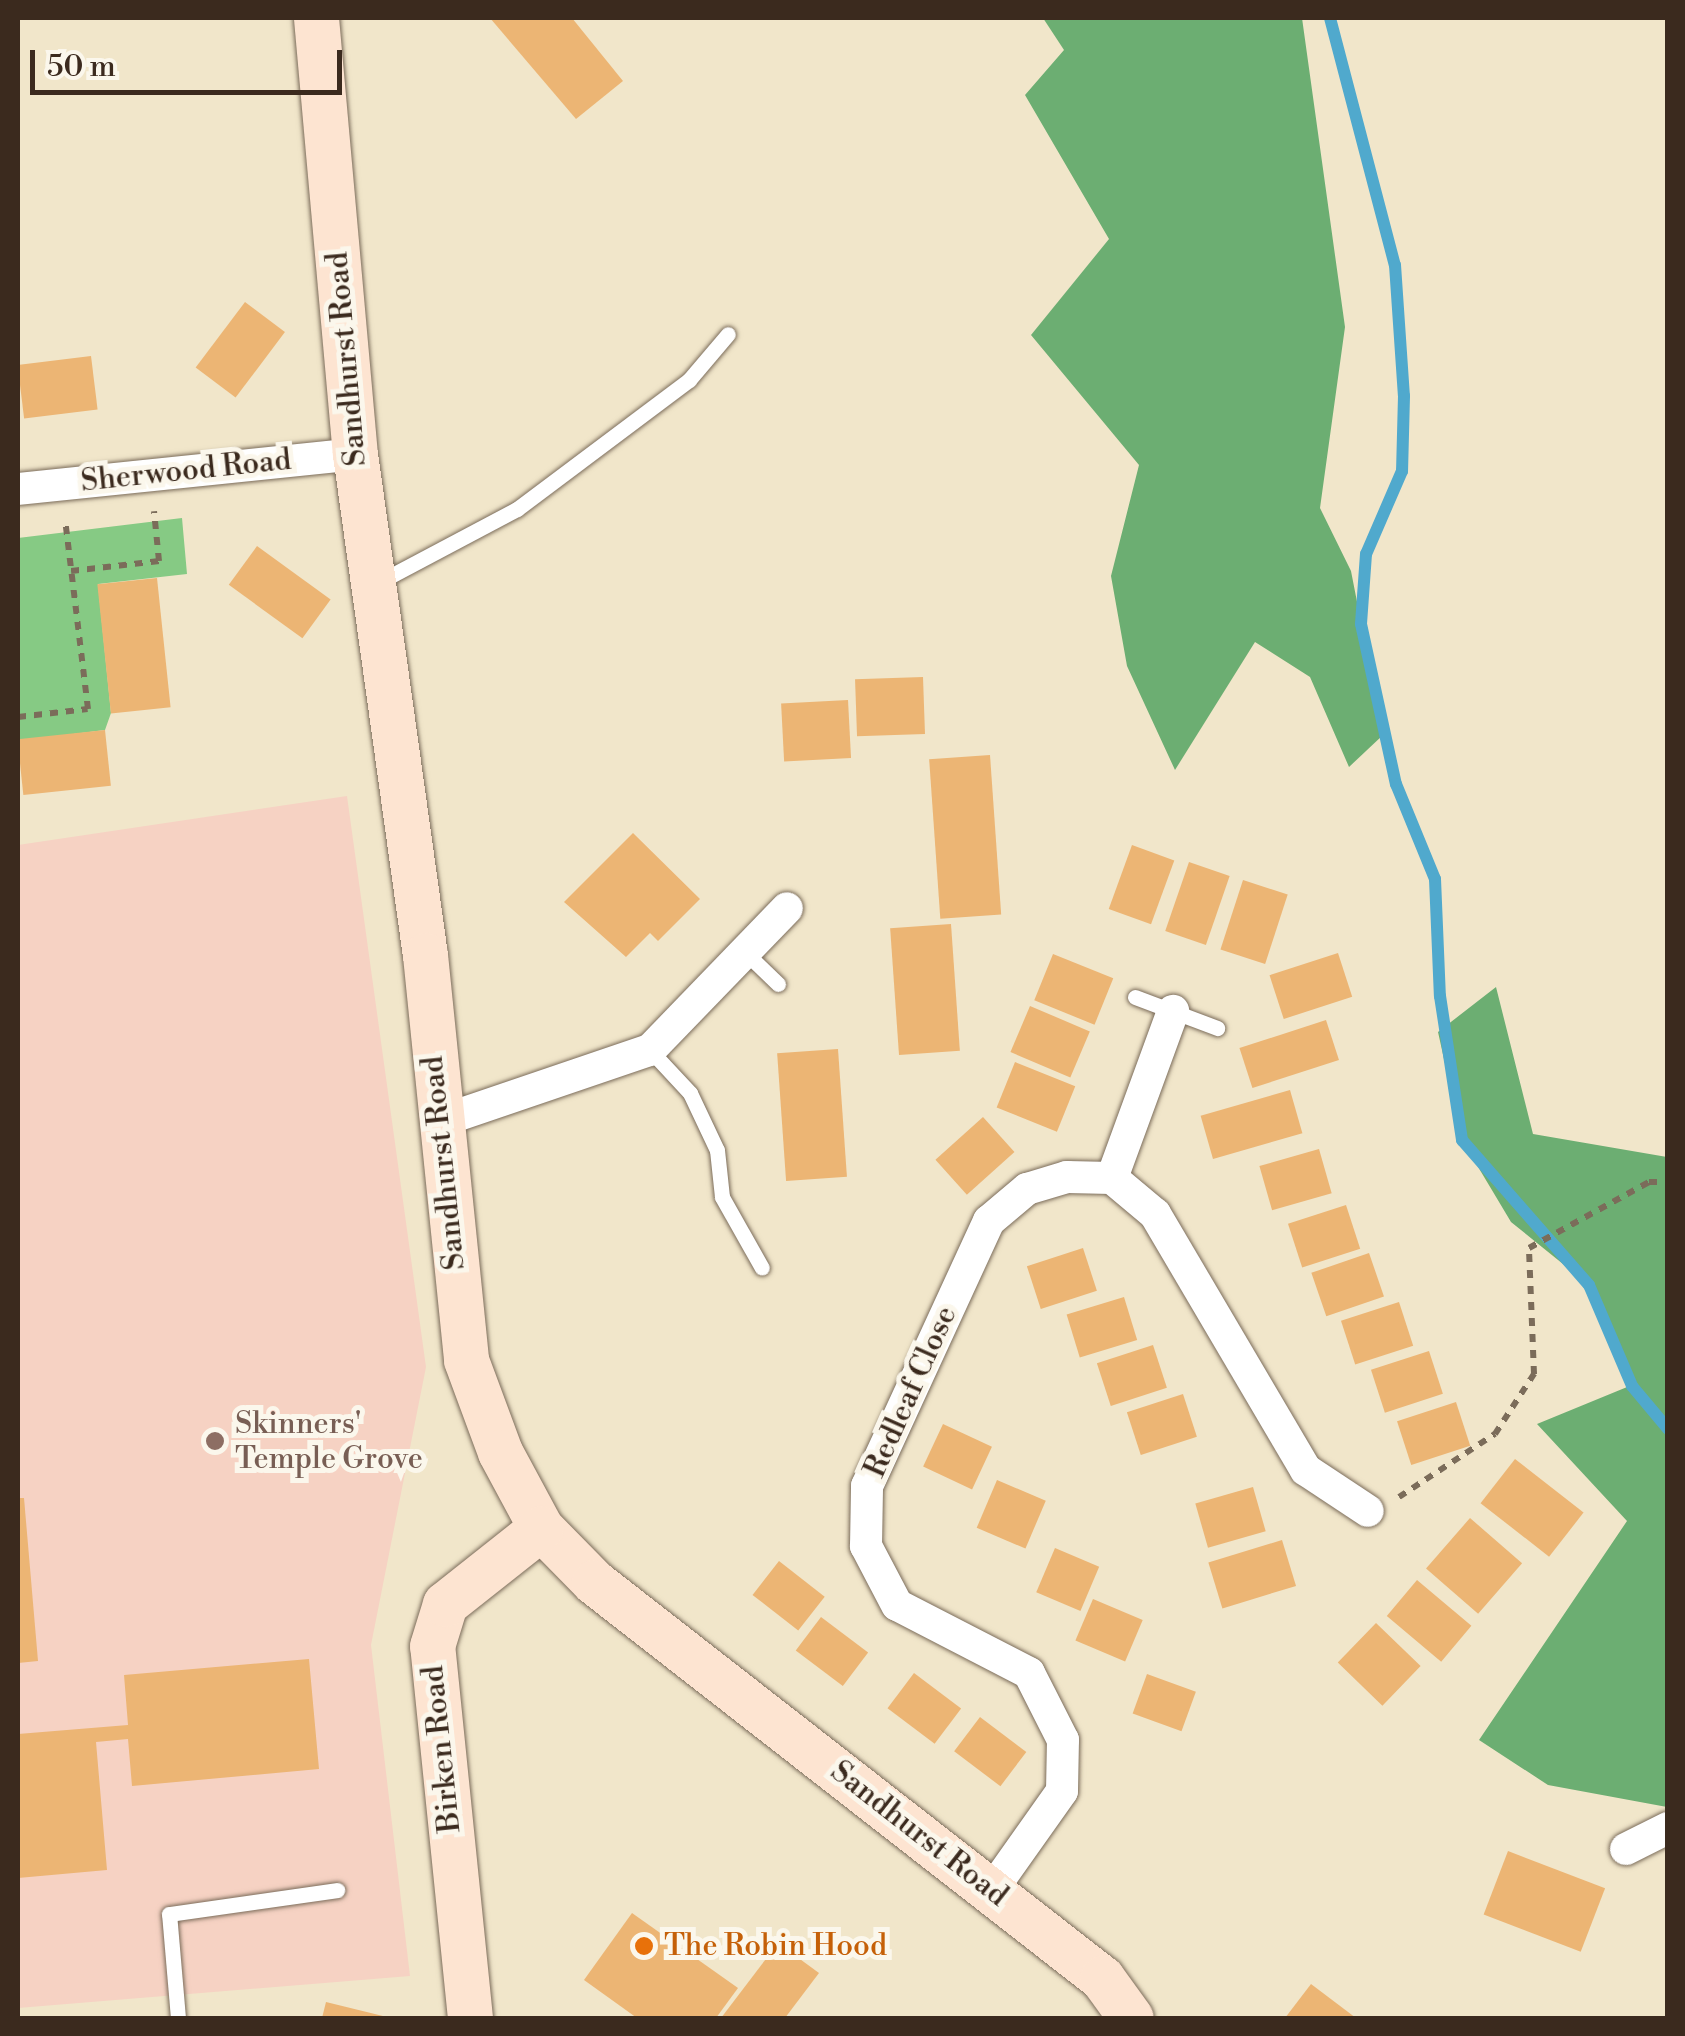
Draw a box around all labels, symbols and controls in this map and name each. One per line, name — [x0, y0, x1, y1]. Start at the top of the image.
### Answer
scale bar — [35, 30, 348, 92]
text: 50 m — [47, 48, 116, 86]
street label: Sandhurst Road — [320, 250, 374, 468]
street label: Sherwood Road — [79, 442, 293, 500]
street label: Sandhurst Road — [415, 1054, 473, 1272]
street label: Redleaf Close — [857, 1301, 965, 1483]
place label: Skinners' Temple Grove — [235, 1406, 423, 1476]
marker: Skinners' Temple Grove — [204, 1430, 226, 1452]
street label: Birken Road — [415, 1664, 469, 1834]
street label: Sandhurst Road — [823, 1754, 1015, 1914]
place label: The Robin Hood — [664, 1928, 887, 1964]
marker: The Robin Hood — [633, 1935, 655, 1957]

